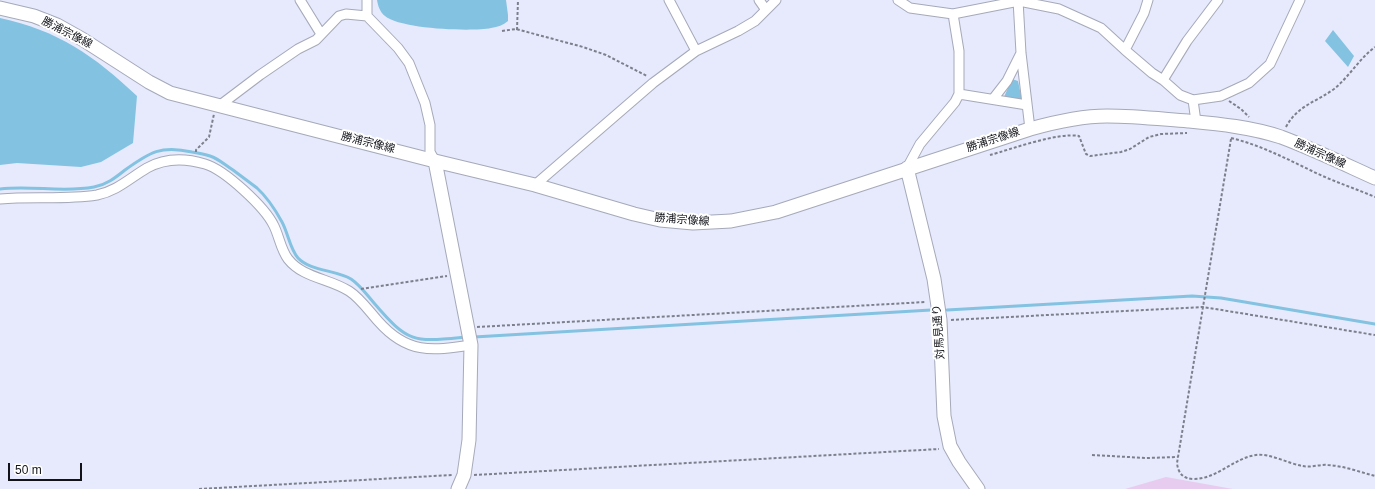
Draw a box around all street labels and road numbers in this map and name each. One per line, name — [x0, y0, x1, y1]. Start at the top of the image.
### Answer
street label: 勝浦宗像線 — [40, 15, 94, 51]
street label: 勝浦宗像線 — [965, 125, 1021, 155]
street label: 勝浦宗像線 — [340, 130, 396, 156]
street label: 勝浦宗像線 — [1292, 137, 1348, 171]
street label: 勝浦宗像線 — [654, 211, 710, 229]
street label: 対馬見通り — [930, 304, 948, 360]

